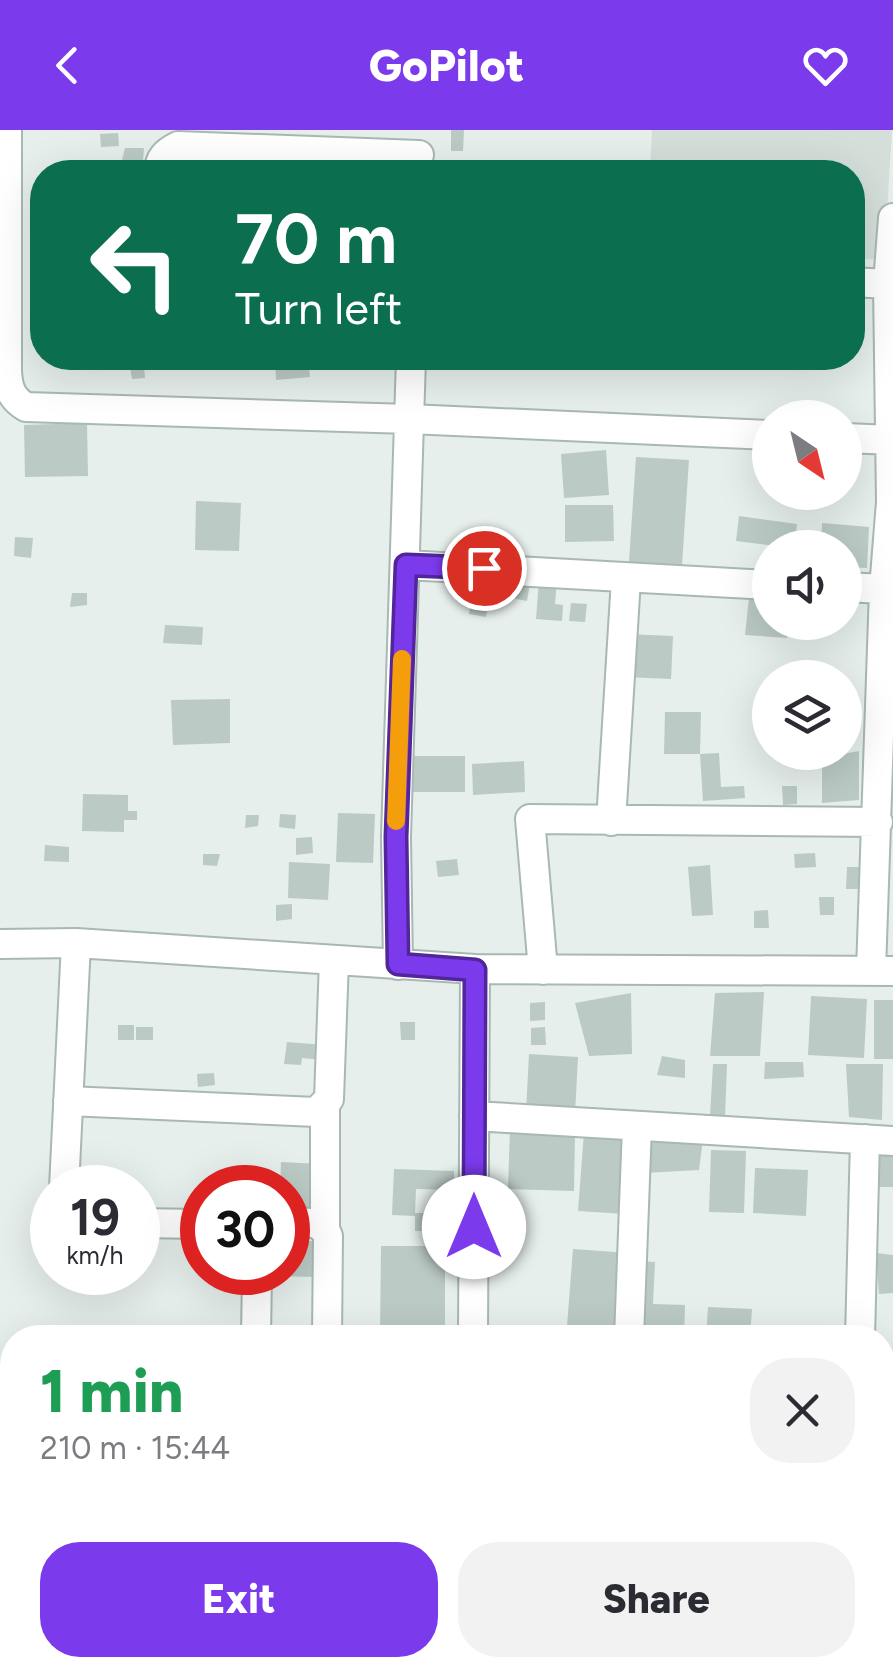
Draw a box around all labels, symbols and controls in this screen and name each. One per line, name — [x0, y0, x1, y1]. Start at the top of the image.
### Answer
icon: back — [40, 38, 95, 93]
text: GoPilot — [369, 38, 524, 92]
icon: heart — [798, 38, 853, 93]
text: 70 m — [235, 196, 397, 281]
icon: left — [70, 200, 200, 330]
text: Turn left — [235, 281, 402, 335]
north arrow — [752, 400, 862, 510]
map controls — [752, 400, 862, 770]
pin — [442, 526, 527, 611]
button: sound — [752, 530, 862, 640]
icon: arrive — [457, 541, 512, 596]
button: layers — [752, 660, 862, 770]
speed limit sign: 30 — [180, 1165, 310, 1295]
position arrow — [422, 1175, 526, 1279]
text: 19 — [70, 1187, 120, 1248]
text: km/h — [66, 1240, 124, 1270]
text: 1 min — [40, 1355, 183, 1427]
button: close — [750, 1358, 855, 1463]
text: 210 m · 15:44 — [40, 1429, 230, 1467]
button: Exit — [40, 1542, 438, 1657]
button: Share — [458, 1542, 855, 1657]

